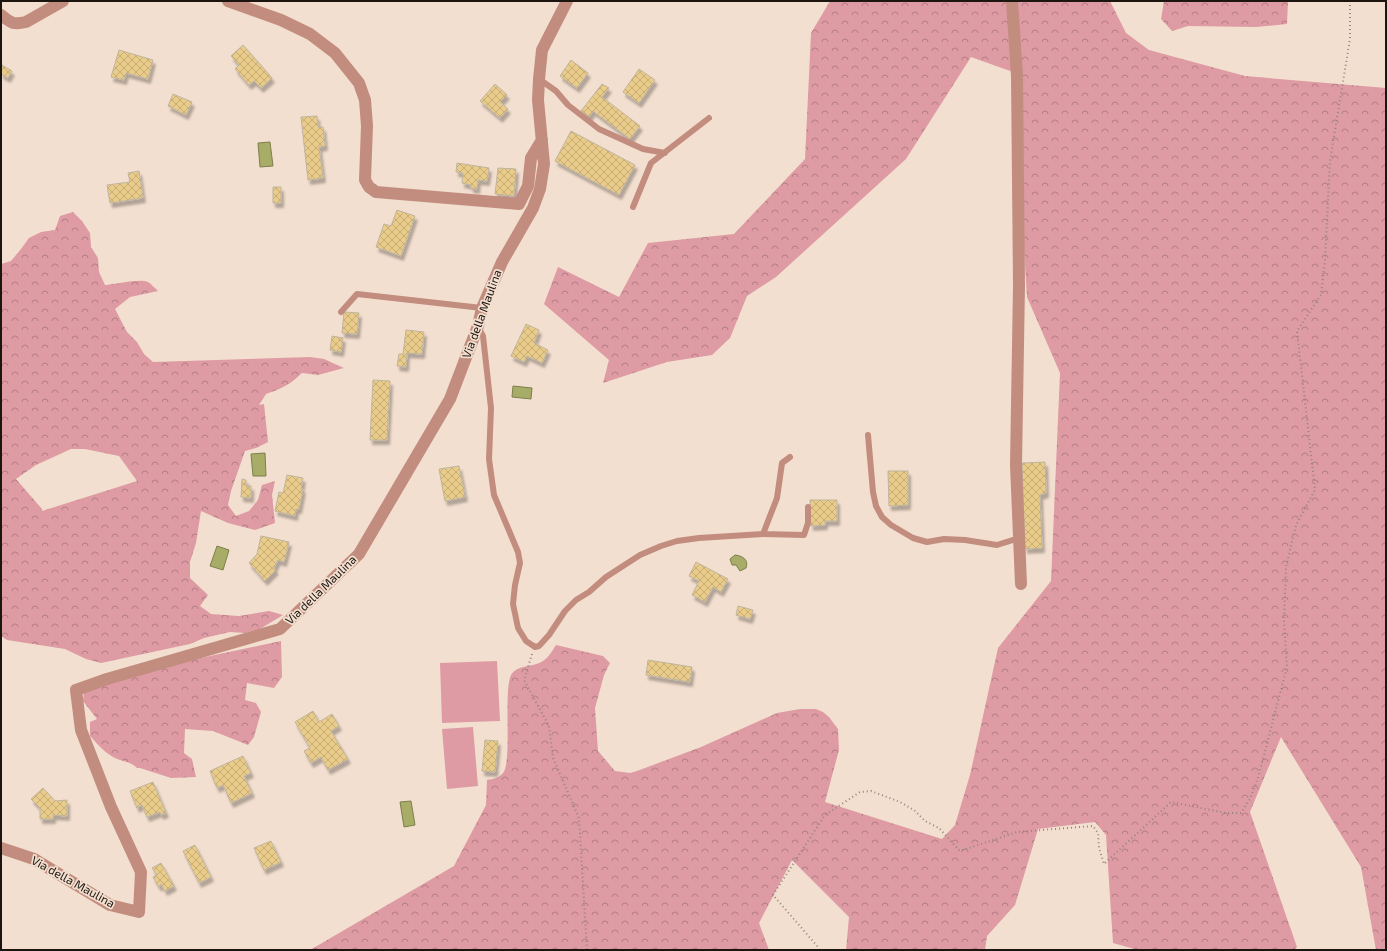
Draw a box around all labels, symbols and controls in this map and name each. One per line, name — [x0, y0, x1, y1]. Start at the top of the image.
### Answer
street label: Via della Maulina — [459, 267, 504, 360]
street label: Via della Maulina — [282, 552, 359, 627]
street label: Via della Maulina — [29, 852, 118, 910]

